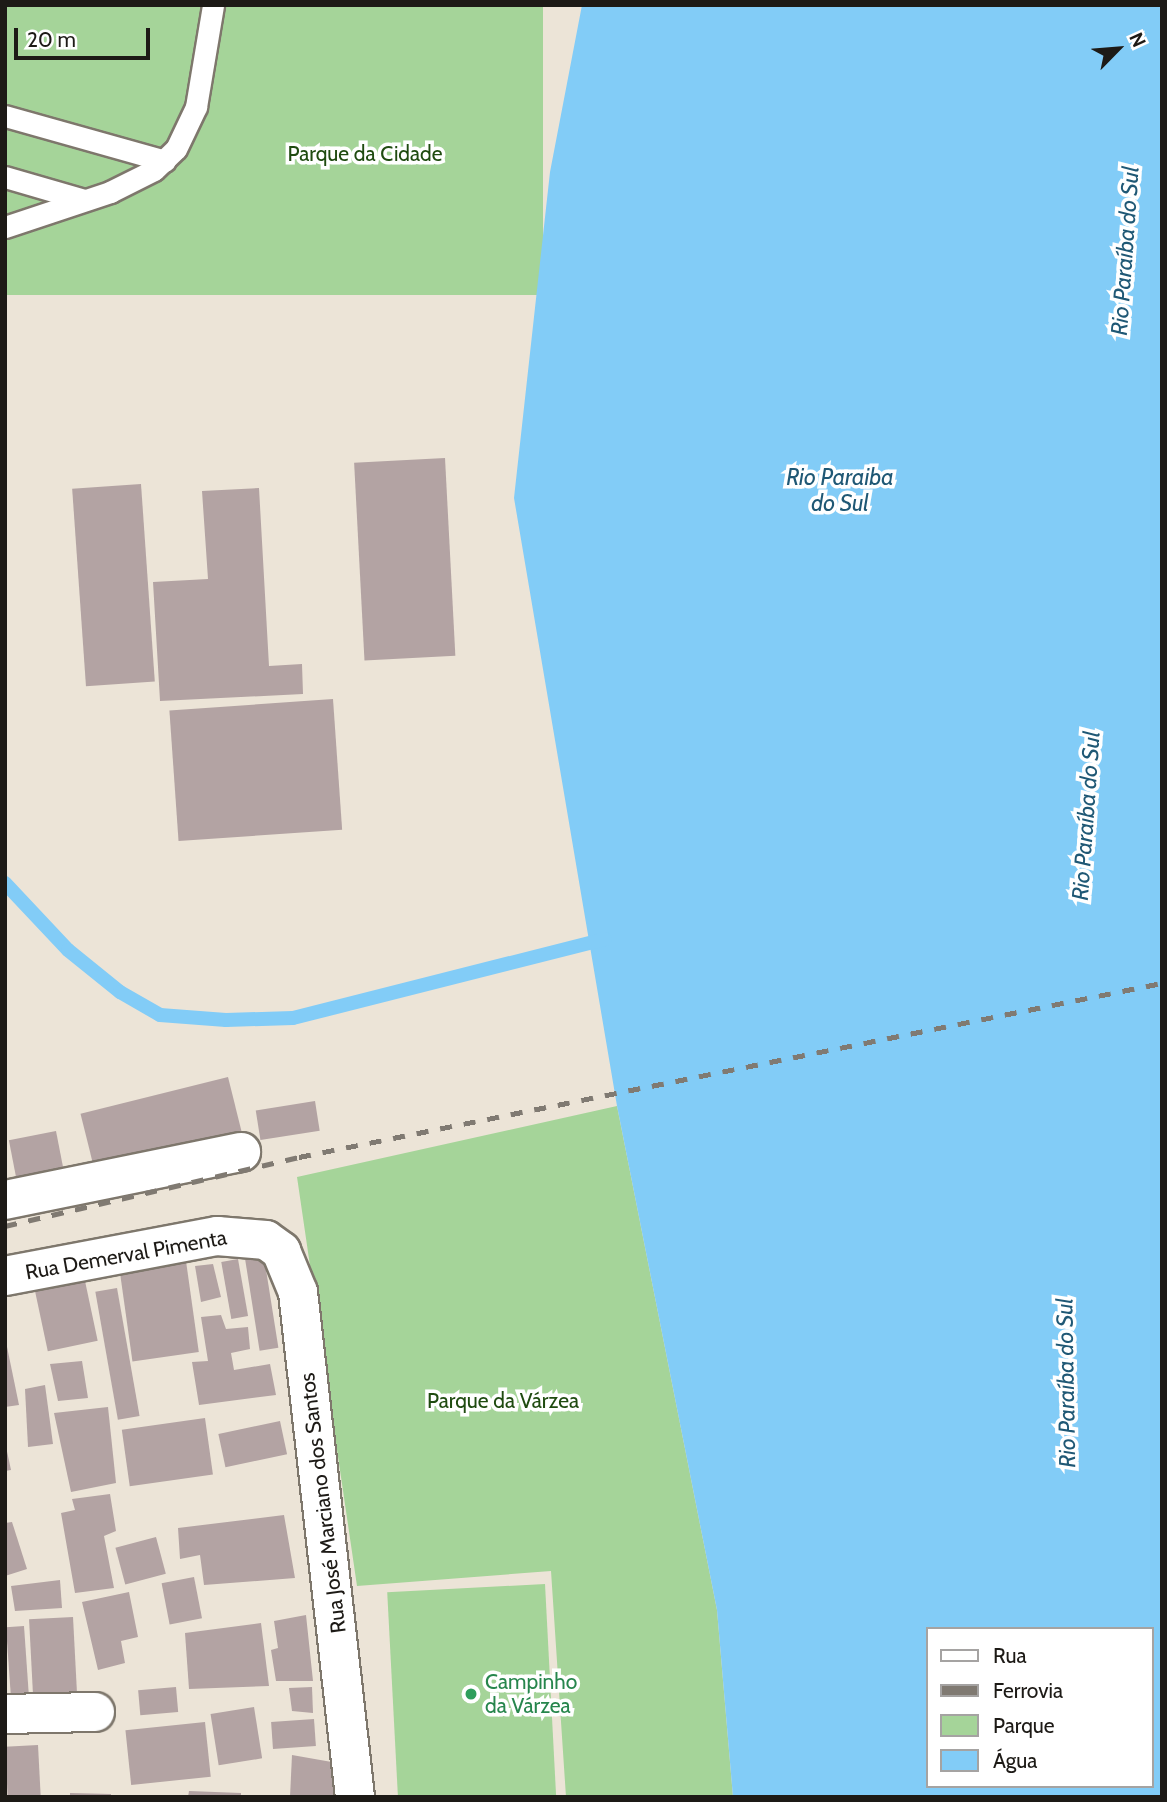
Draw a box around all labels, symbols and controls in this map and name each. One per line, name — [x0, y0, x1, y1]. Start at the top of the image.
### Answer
scale bar — [18, 14, 154, 58]
north arrow — [1083, 14, 1153, 84]
text: 20 m — [27, 27, 76, 52]
text: N — [1124, 29, 1151, 51]
park label: Parque da Cidade — [288, 141, 442, 167]
water label: Rio Paraíba do Sul — [1105, 165, 1145, 337]
water label: Rio Paraiba do Sul — [786, 463, 894, 517]
water label: Rio Paraíba do Sul — [1066, 730, 1106, 902]
street label: Rua Demerval Pimenta — [23, 1225, 229, 1285]
water label: Rio Paraíba do Sul — [1051, 1298, 1081, 1468]
street label: Rua José Marciano dos Santos — [295, 1371, 351, 1635]
park label: Parque da Várzea — [427, 1388, 579, 1414]
legend — [926, 1627, 1153, 1788]
text: Rua — [993, 1643, 1027, 1668]
place label: Campinho da Várzea — [485, 1669, 577, 1719]
text: Ferrovia — [993, 1678, 1063, 1703]
marker: Campinho da Várzea — [463, 1686, 479, 1702]
text: Parque — [993, 1713, 1055, 1738]
text: Água — [993, 1748, 1037, 1773]

